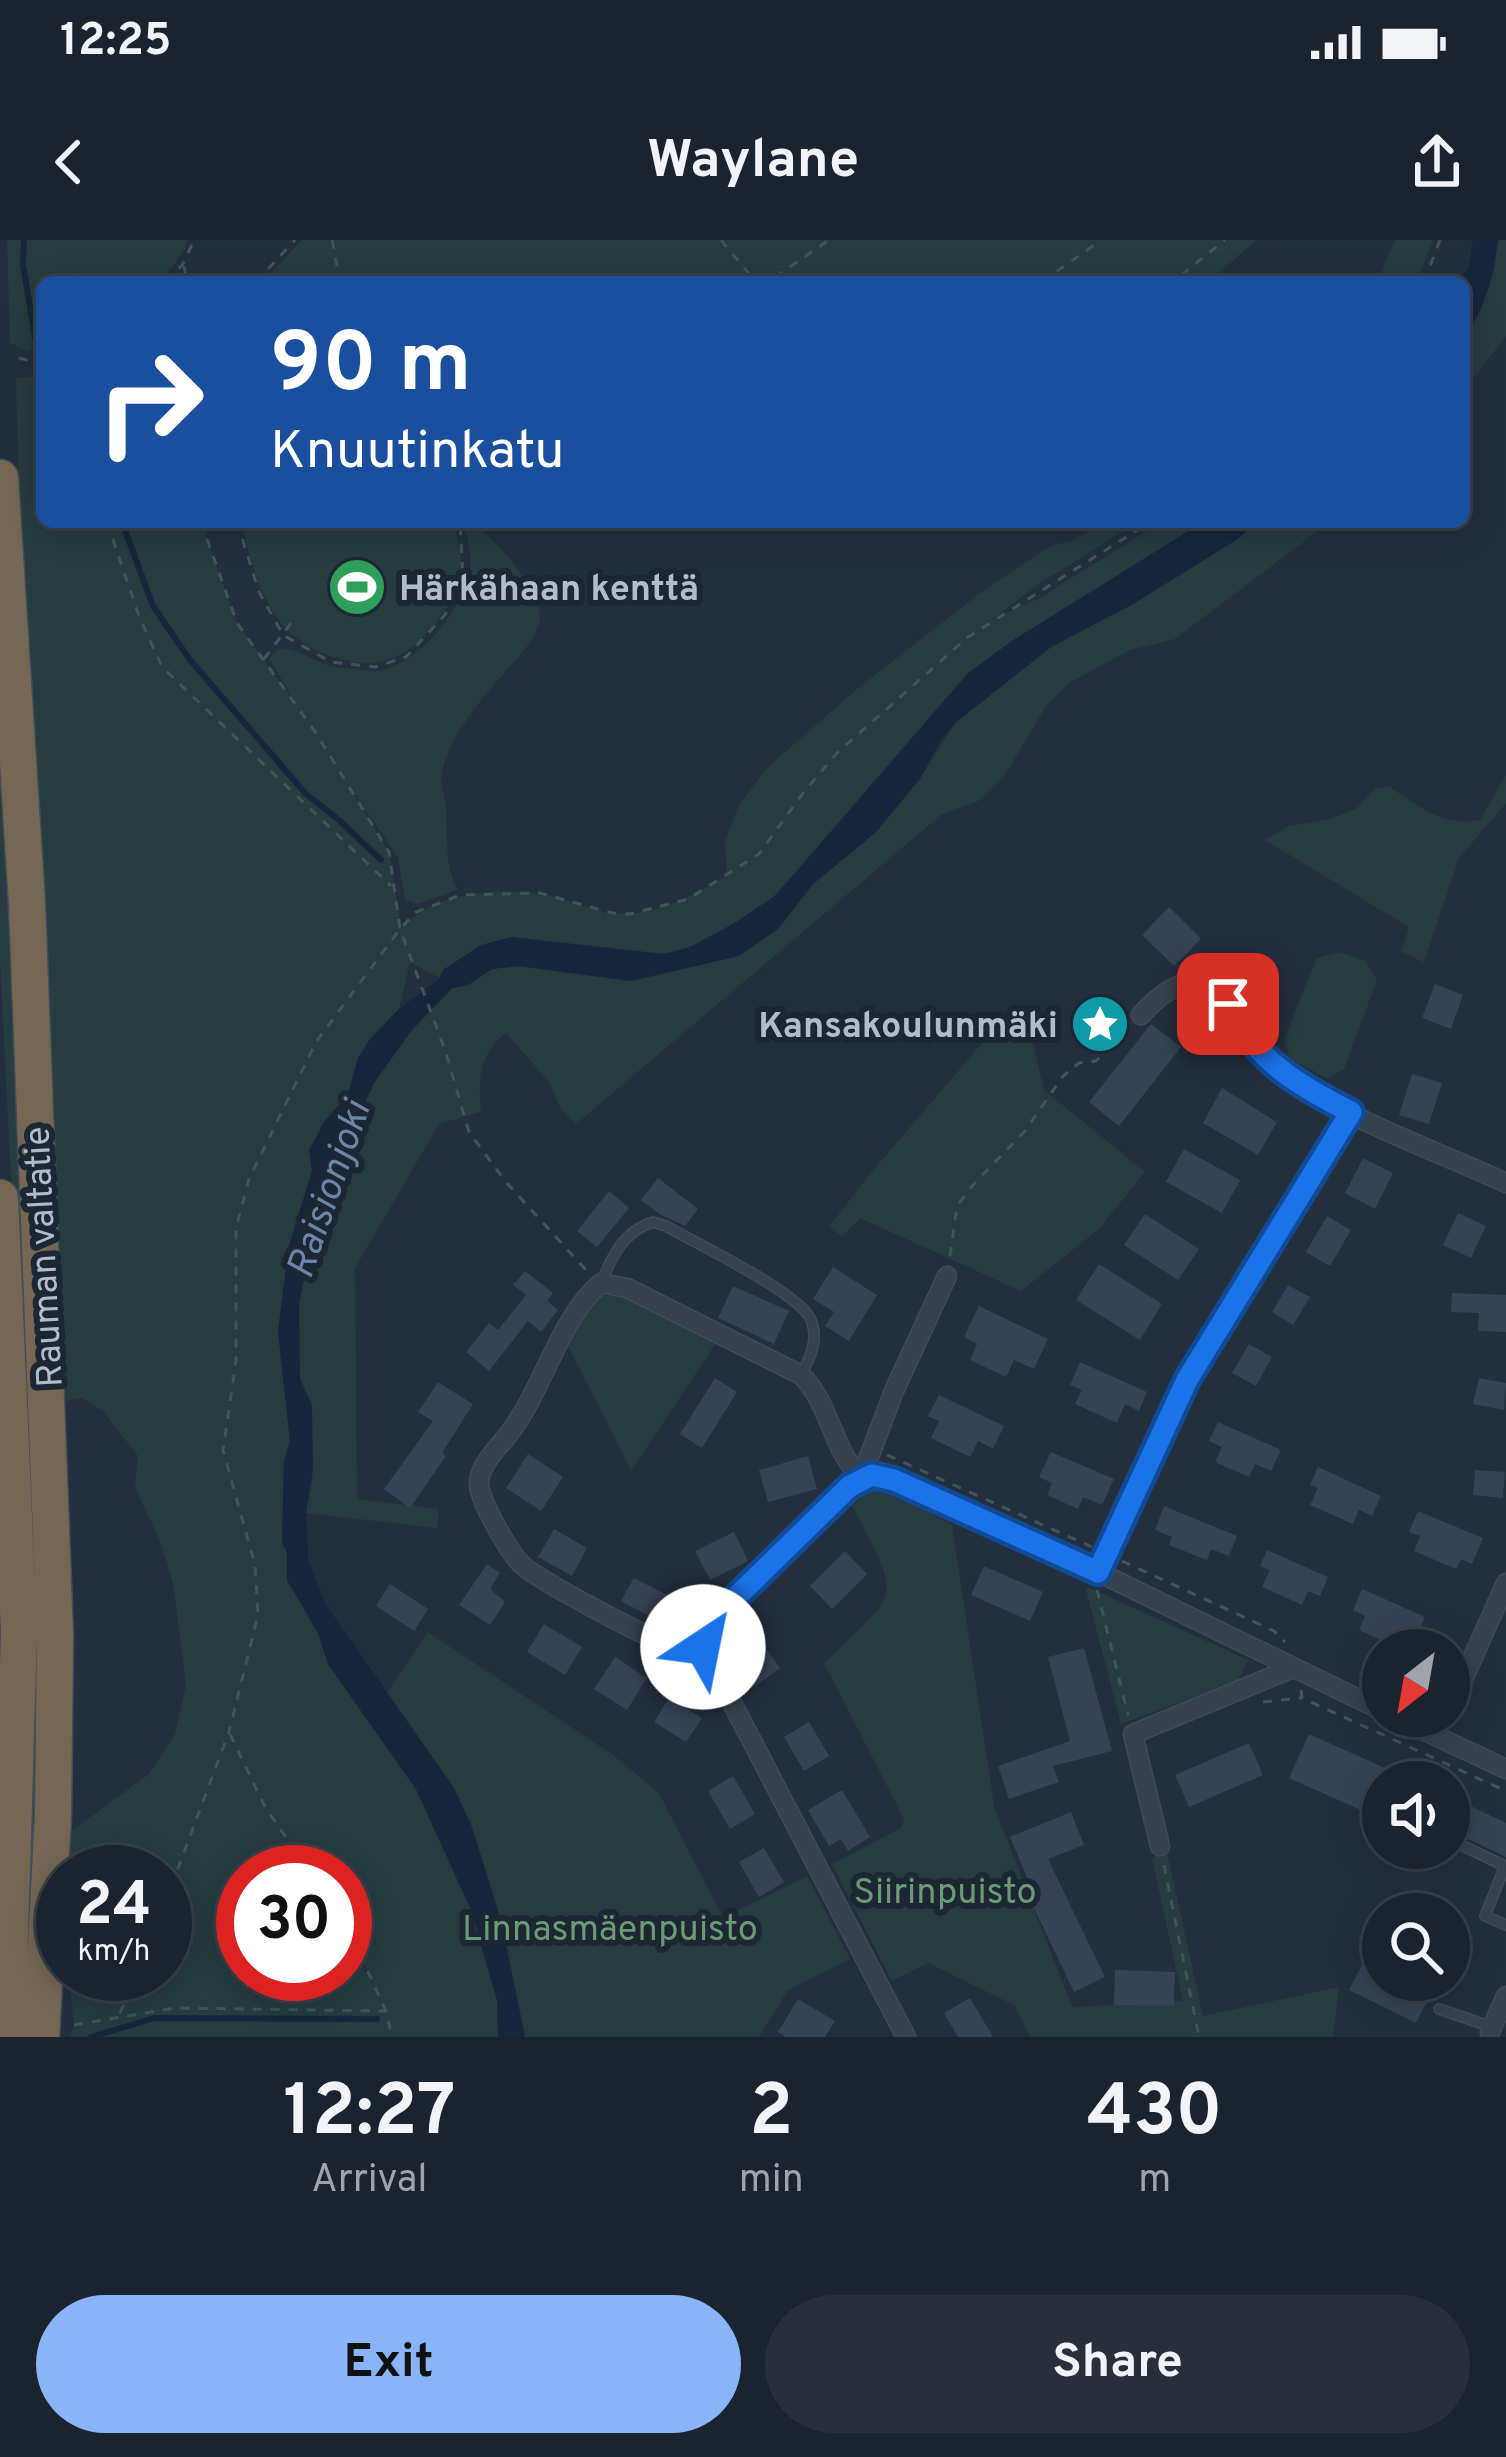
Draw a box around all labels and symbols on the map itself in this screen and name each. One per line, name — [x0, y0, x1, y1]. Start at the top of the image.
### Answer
sports icon: Härkähaan kenttä — [326, 556, 388, 618]
place label: Härkähaan kenttä — [399, 568, 699, 614]
pin — [1177, 953, 1279, 1055]
place icon: Kansakoulunmäki — [1069, 993, 1131, 1055]
place label: Kansakoulunmäki — [758, 1005, 1058, 1051]
water label: Raisionjoki — [278, 1093, 385, 1285]
street label: Rauman valtatie — [16, 1125, 76, 1388]
position arrow — [640, 1584, 766, 1710]
north arrow — [1362, 1629, 1470, 1737]
speed limit sign: 30 — [216, 1845, 372, 2001]
park label: Siirinpuisto — [853, 1871, 1037, 1917]
park label: Linnasmäenpuisto — [462, 1908, 758, 1954]

